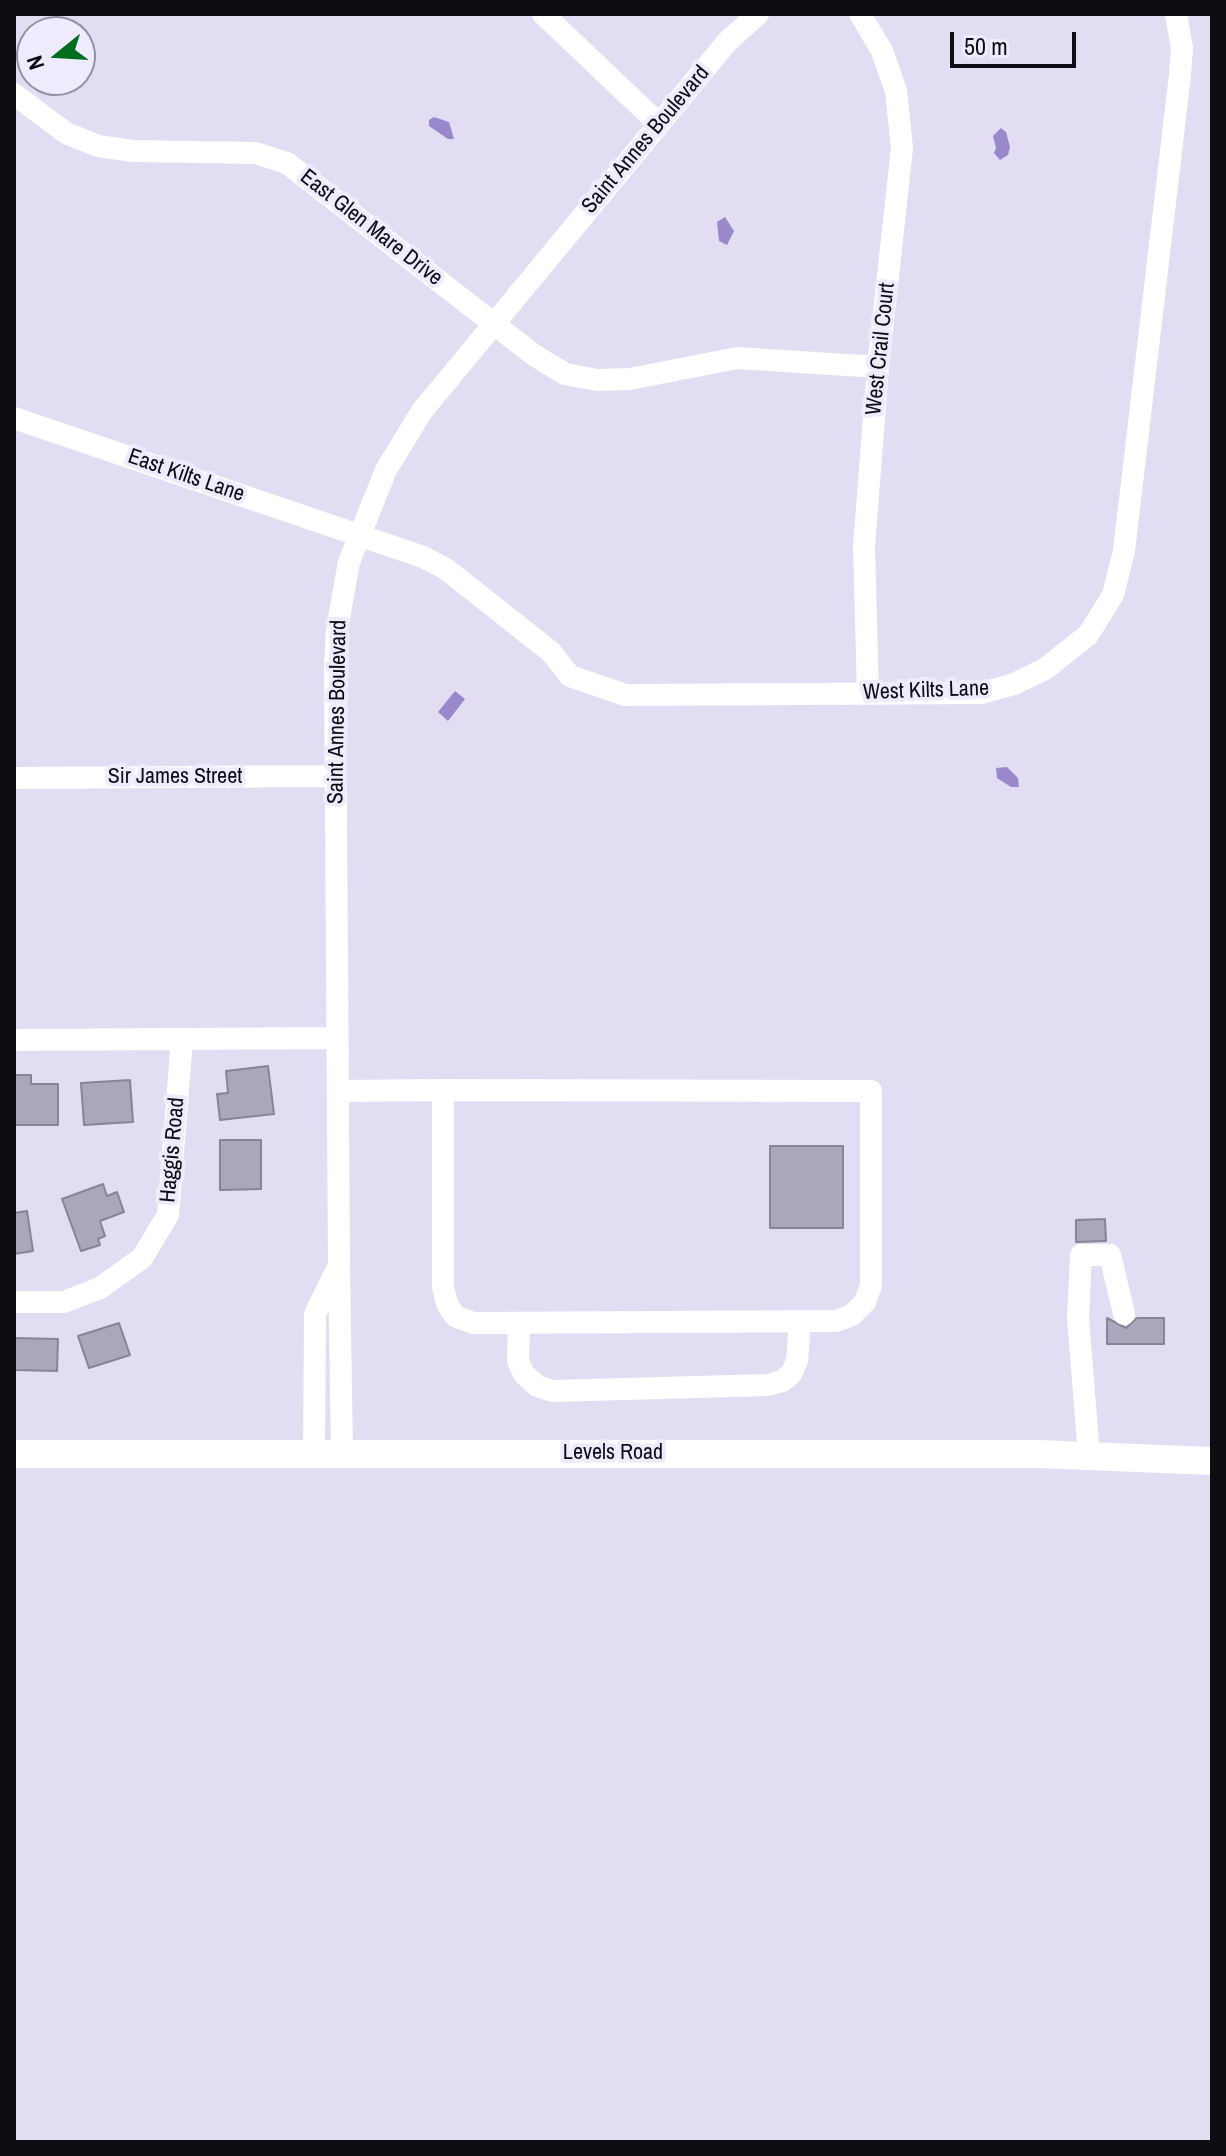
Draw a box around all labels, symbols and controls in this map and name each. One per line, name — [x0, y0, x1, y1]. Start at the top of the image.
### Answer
north arrow — [16, 16, 96, 96]
scale bar — [954, 16, 1080, 66]
text: 50 m — [964, 30, 1008, 62]
text: N — [19, 52, 51, 74]
street label: Saint Annes Boulevard — [577, 61, 715, 219]
street label: East Glen Mare Drive — [295, 164, 447, 292]
street label: West Crail Court — [861, 281, 901, 417]
street label: East Kilts Lane — [124, 444, 248, 508]
street label: Saint Annes Boulevard — [323, 620, 353, 804]
street label: West Kilts Lane — [863, 676, 989, 706]
street label: Sir James Street — [108, 764, 242, 790]
street label: Haggis Road — [155, 1096, 191, 1204]
street label: Levels Road — [563, 1440, 663, 1466]

